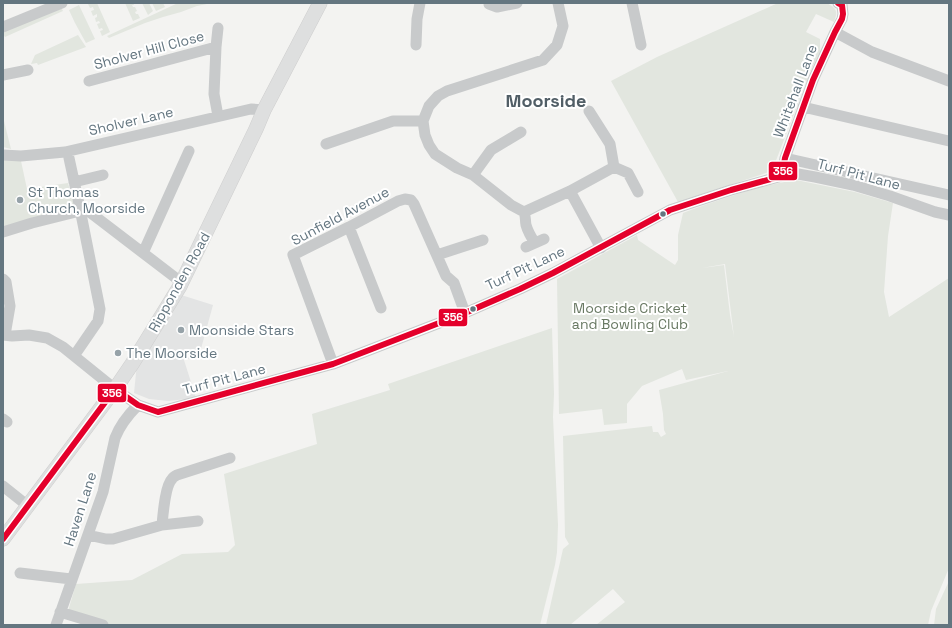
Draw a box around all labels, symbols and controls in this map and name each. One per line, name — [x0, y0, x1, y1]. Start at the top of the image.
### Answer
street label: Sholver Hill Close — [92, 27, 206, 73]
street label: Whitehall Lane — [769, 42, 821, 140]
district label: Moorside — [506, 89, 586, 112]
street label: Sholver Lane — [87, 103, 175, 139]
street label: Turf Pit Lane — [816, 154, 902, 194]
line badge: 356 — [768, 161, 798, 181]
text: 356 — [773, 164, 793, 178]
place label: St Thomas Church, Moorside — [28, 183, 145, 217]
street label: Sunfield Avenue — [288, 183, 392, 249]
marker: St Thomas Church, Moorside — [15, 195, 25, 205]
unlabelled marker — [658, 209, 668, 219]
street label: Ripponden Road — [144, 229, 214, 335]
street label: Turf Pit Lane — [483, 242, 567, 294]
park label: Moorside Cricket and Bowling Club — [572, 299, 688, 333]
unlabelled marker — [468, 304, 478, 314]
line badge: 356 — [438, 308, 468, 327]
text: 356 — [443, 310, 463, 324]
place label: Moonside Stars — [189, 321, 294, 339]
marker: Moonside Stars — [176, 325, 186, 335]
place label: The Moorside — [126, 344, 217, 362]
marker: The Moorside — [113, 348, 123, 358]
street label: Turf Pit Lane — [181, 359, 267, 399]
line badge: 356 — [97, 383, 127, 403]
text: 356 — [102, 386, 122, 400]
street label: Haven Lane — [60, 470, 100, 548]

